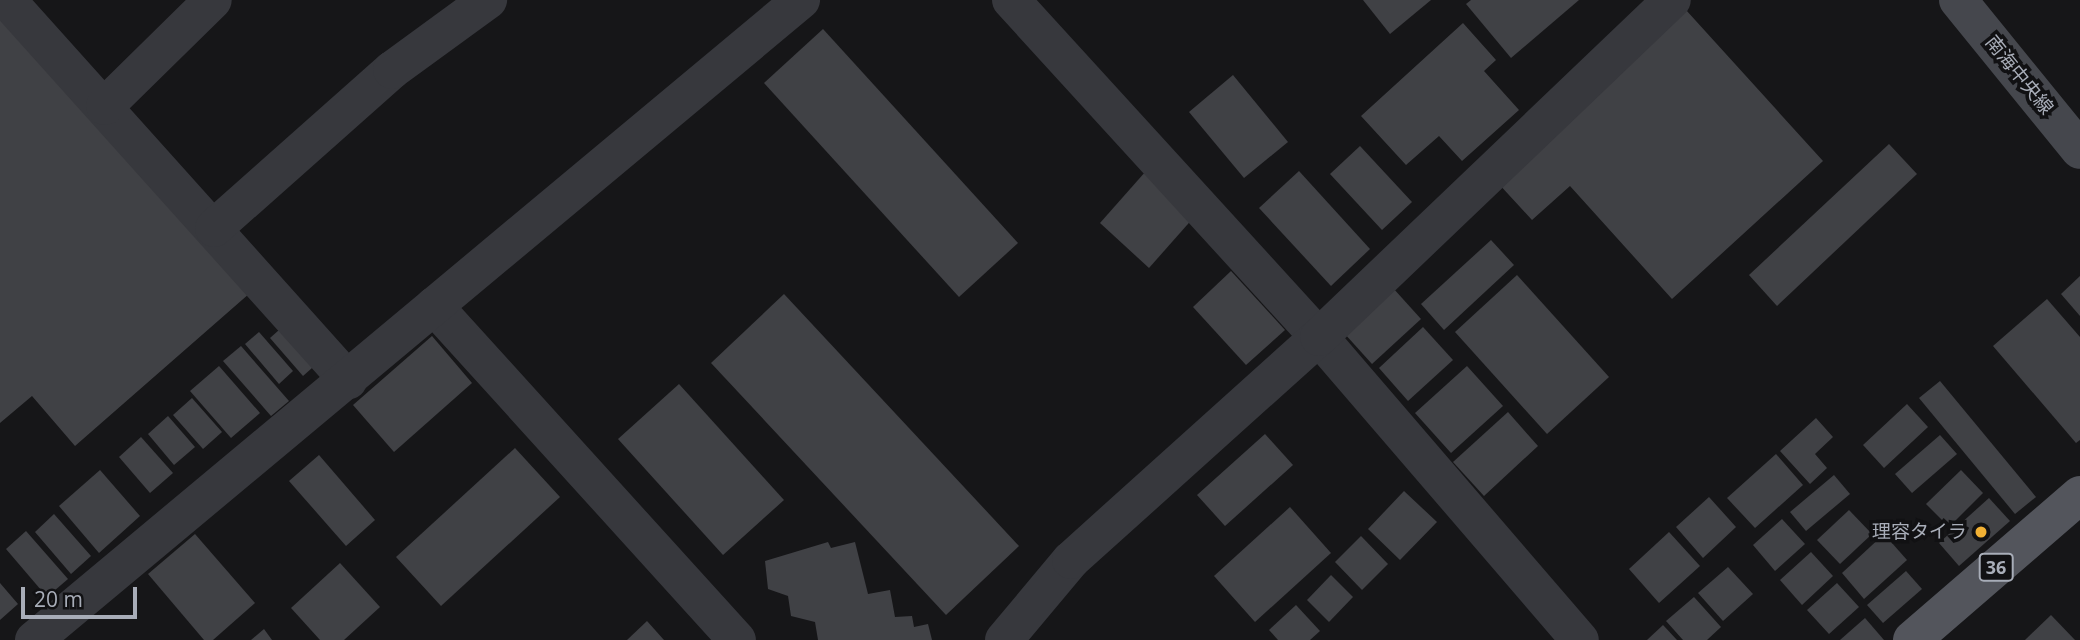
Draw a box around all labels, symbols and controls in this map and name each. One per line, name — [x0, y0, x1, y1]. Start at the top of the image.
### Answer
street label: 南海中央線 — [1980, 31, 2058, 119]
place label: 理容タイラ — [1872, 521, 1967, 543]
marker: 理容タイラ — [1973, 524, 1989, 540]
road number: 36 — [1979, 552, 2014, 582]
scale bar — [24, 574, 140, 618]
text: 20 m — [34, 585, 83, 613]

